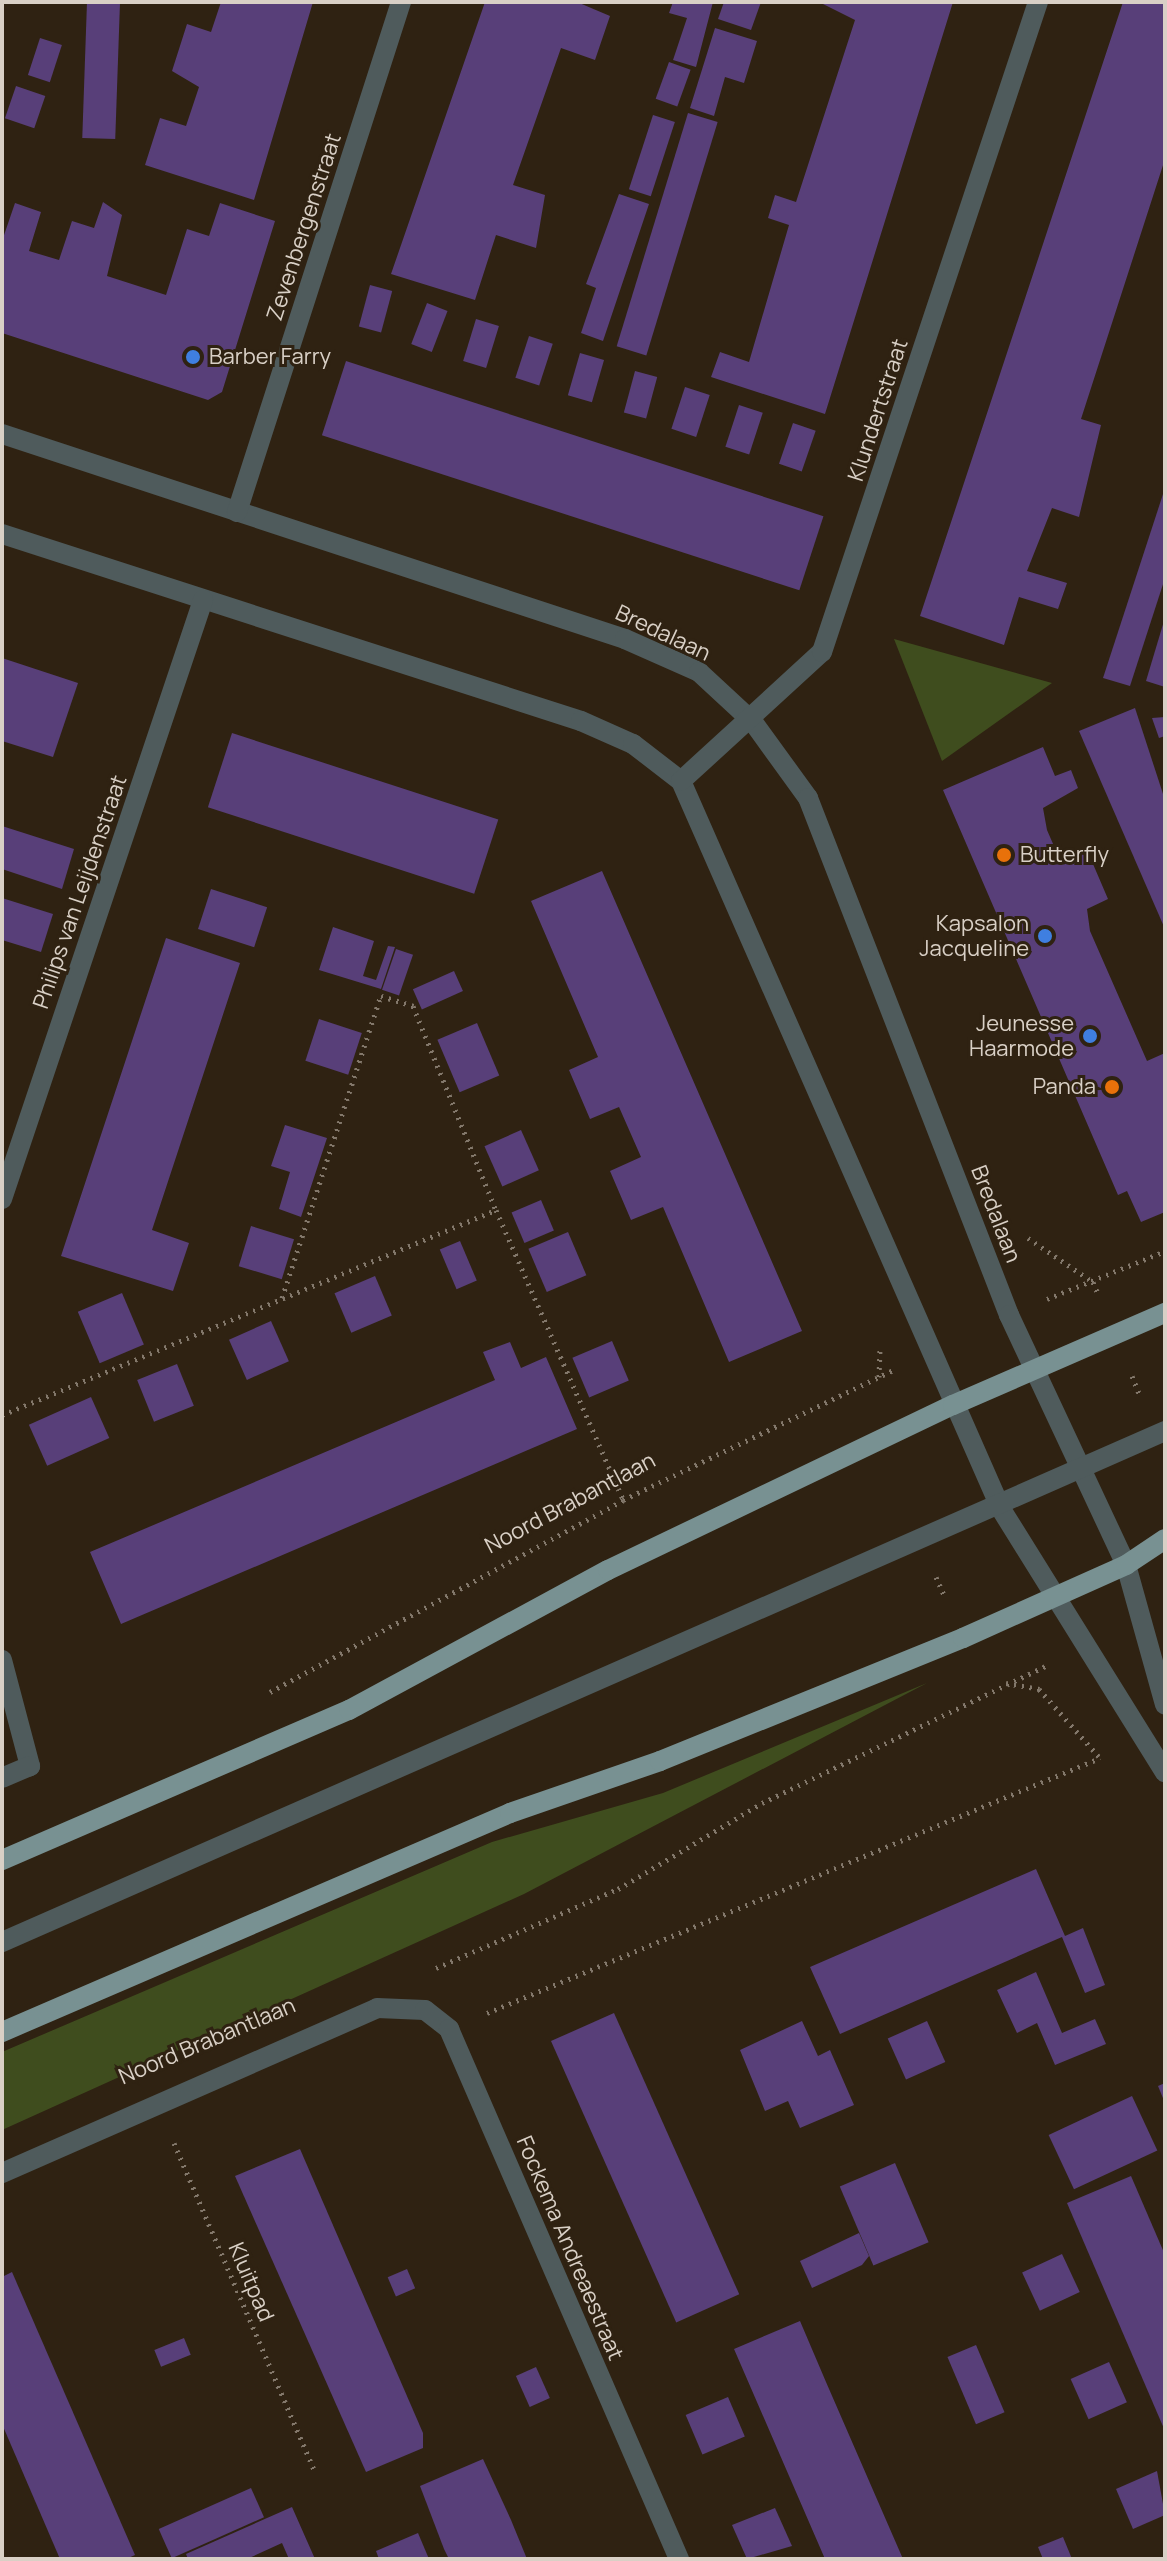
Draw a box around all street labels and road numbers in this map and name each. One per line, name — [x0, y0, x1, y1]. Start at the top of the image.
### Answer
street label: Zevenbergenstraat — [261, 130, 347, 324]
street label: Klundertstraat — [843, 336, 913, 484]
street label: Bredalaan — [611, 599, 715, 667]
street label: Philips van Leijdenstraat — [28, 772, 132, 1012]
street label: Bredalaan — [965, 1162, 1027, 1266]
street label: Noord Brabantlaan — [480, 1447, 660, 1559]
street label: Noord Brabantlaan — [115, 1992, 299, 2090]
street label: Fockema Andreaestraat — [511, 2132, 629, 2364]
street label: Kluitpad — [223, 2238, 279, 2326]

